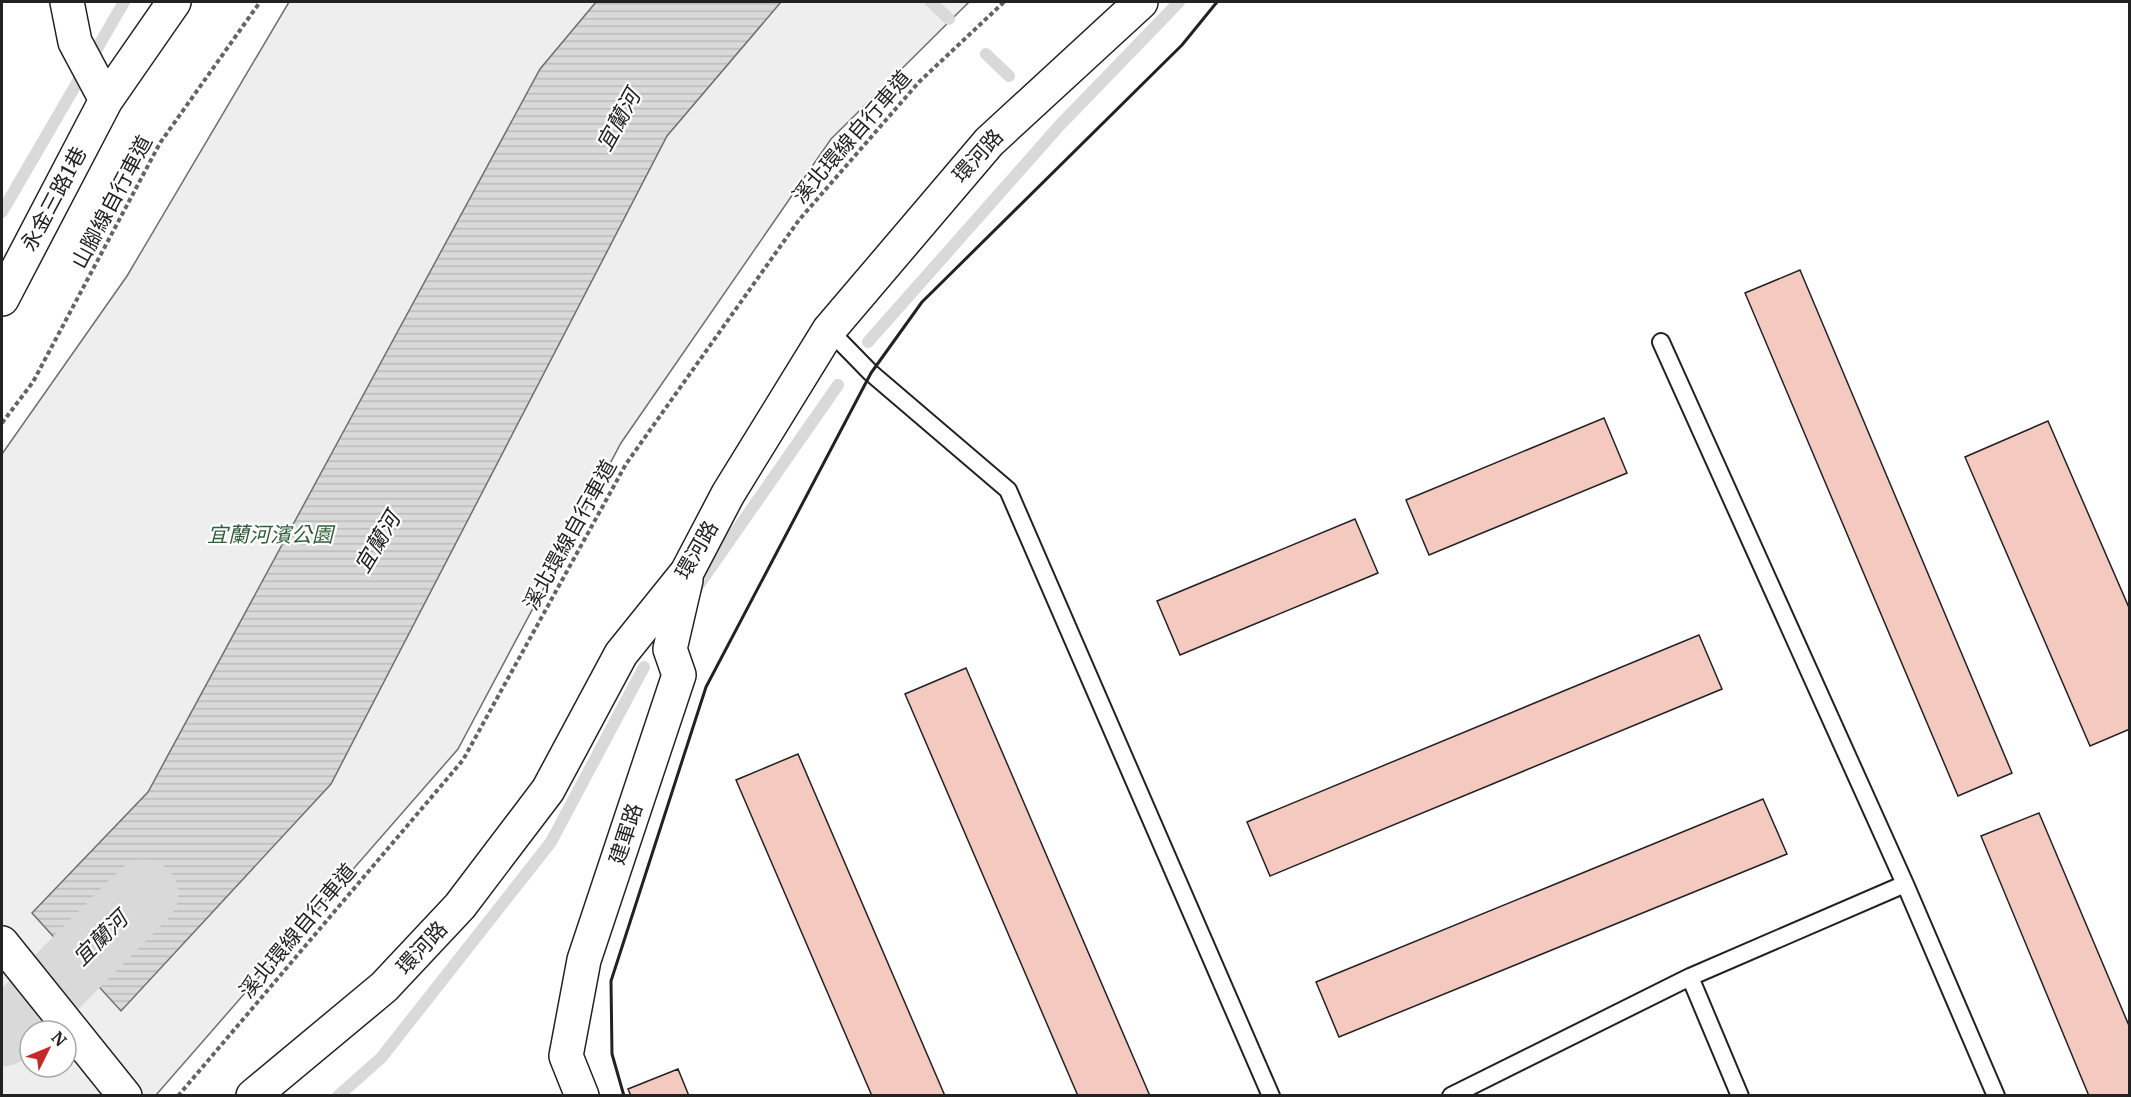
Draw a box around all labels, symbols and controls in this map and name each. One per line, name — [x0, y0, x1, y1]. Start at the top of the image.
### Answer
street label: 溪北環線自行車道 — [786, 64, 917, 209]
water label: 宜蘭河 — [590, 81, 648, 156]
street label: 環河路 — [947, 123, 1009, 188]
street label: 山腳線自行車道 — [65, 131, 158, 273]
street label: 永金三路1巷 — [15, 142, 92, 256]
street label: 溪北環線自行車道 — [517, 455, 622, 615]
water label: 宜蘭河 — [348, 503, 408, 578]
street label: 環河路 — [669, 516, 724, 584]
park label: 宜蘭河濱公園 — [207, 521, 336, 548]
street label: 建軍路 — [603, 800, 648, 868]
street label: 溪北環線自行車道 — [233, 858, 362, 1004]
water label: 宜蘭河 — [67, 902, 136, 971]
street label: 環河路 — [390, 915, 453, 980]
north arrow — [18, 1019, 78, 1079]
text: N — [47, 1027, 71, 1050]

